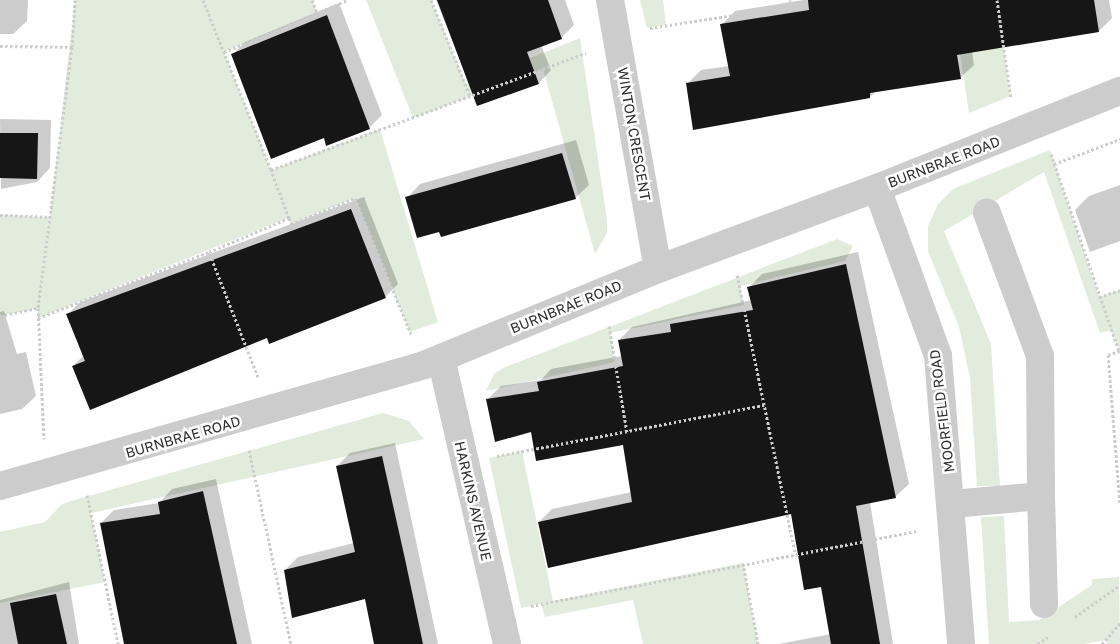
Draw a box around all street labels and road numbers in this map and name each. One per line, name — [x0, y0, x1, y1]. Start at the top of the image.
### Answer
street label: WINTON CRESCENT — [614, 66, 654, 202]
street label: BURNBRAE ROAD — [886, 133, 1002, 191]
street label: BURNBRAE ROAD — [508, 277, 624, 337]
street label: MOORFIELD ROAD — [926, 349, 958, 473]
street label: BURNBRAE ROAD — [124, 413, 242, 461]
street label: HARKINS AVENUE — [451, 440, 495, 562]

